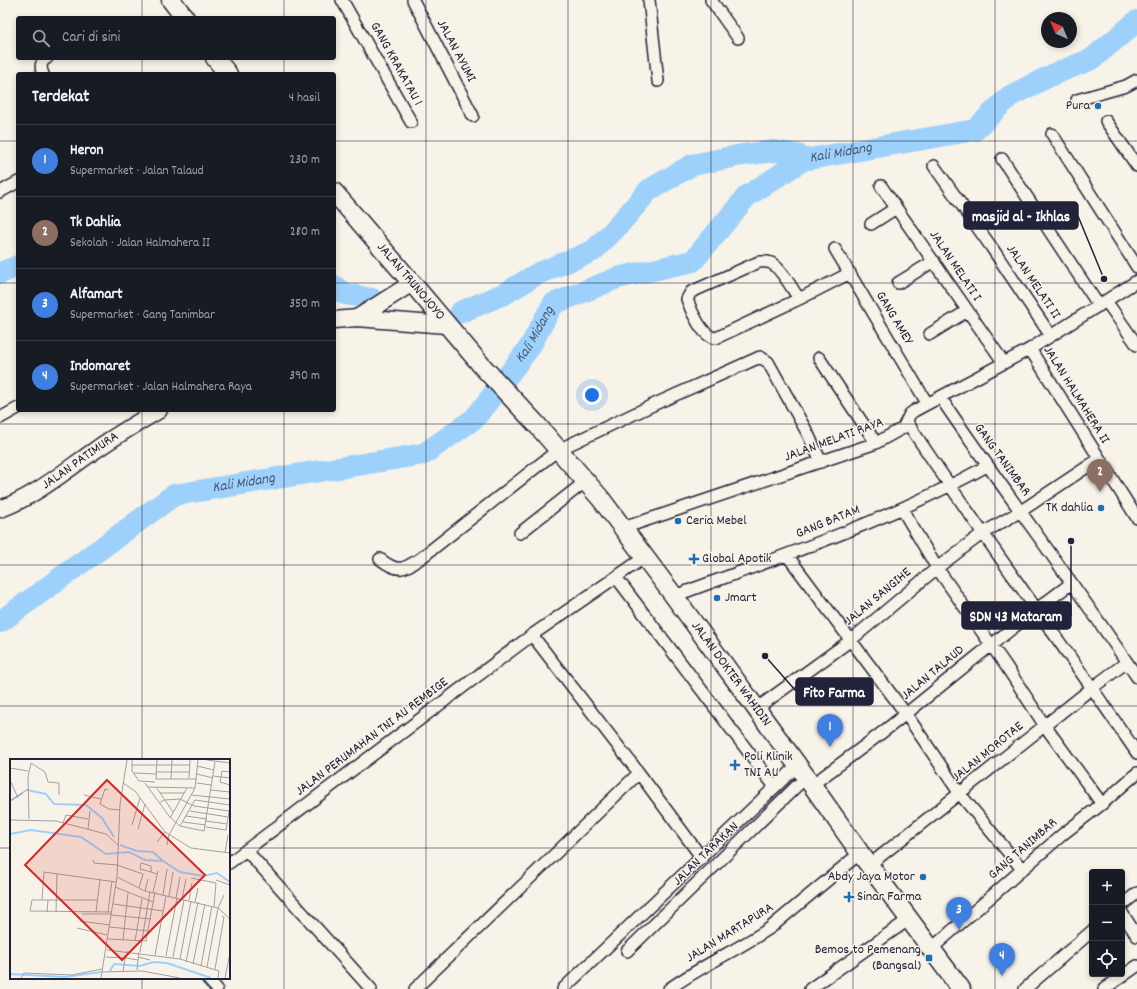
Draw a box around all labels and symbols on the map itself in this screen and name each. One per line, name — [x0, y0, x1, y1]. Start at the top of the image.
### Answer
north arrow — [1041, 12, 1077, 48]
street label: JALAN AYUMI — [431, 16, 481, 86]
street label: GANG KRAKATAU 1 — [365, 18, 427, 110]
place label: Pura — [1066, 96, 1090, 116]
marker: Pura — [1093, 101, 1103, 111]
water label: Kali Midang — [808, 137, 874, 170]
callout: masjid al - Ikhlas — [964, 202, 1078, 229]
text: masjid al - Ikhlas — [972, 207, 1070, 229]
street label: JALAN MELATI I — [924, 227, 986, 306]
street label: JALAN TRUNOJOYO — [372, 238, 450, 325]
street label: JALAN MELATI II — [1001, 241, 1066, 324]
street label: GANG AMEY — [870, 287, 918, 349]
water label: Kali Midang — [510, 302, 561, 368]
street label: JALAN HALMAHERA II — [1038, 342, 1115, 449]
your location — [582, 385, 602, 405]
street label: JALAN MELATI RAYA — [781, 413, 887, 467]
street label: GANG TANIMBAR — [969, 419, 1035, 501]
street label: JALAN PATIMURA — [38, 427, 123, 495]
pin: 2 — [1087, 459, 1113, 492]
water label: Kali Midang — [211, 468, 277, 500]
place label: TK dahlia — [1046, 498, 1093, 518]
street label: GANG BATAM — [793, 500, 863, 544]
marker: TK dahlia — [1096, 503, 1106, 513]
place label: Ceria Mebel — [686, 511, 747, 531]
marker: Ceria Mebel — [673, 516, 683, 526]
place label: Global Apotik — [702, 549, 772, 569]
marker: Global Apotik — [689, 554, 699, 564]
street label: JALAN SANGIHE — [840, 563, 916, 631]
place label: Jmart — [725, 588, 757, 608]
marker: Jmart — [712, 593, 722, 603]
callout: SDN 43 Mataram — [962, 602, 1071, 629]
text: SDN 43 Mataram — [970, 607, 1062, 629]
street label: JALAN DOKTER WAHIDIN — [686, 617, 776, 731]
street label: JALAN TALAUD — [897, 641, 969, 705]
street label: JALAN PERUMAHAN TNI AU REMBIGE — [291, 672, 453, 801]
callout: Fito Farma — [796, 678, 873, 705]
text: Fito Farma — [803, 683, 866, 705]
pin: 1 — [817, 714, 843, 747]
street label: JALAN MOROTAE — [948, 716, 1029, 787]
place label: Poli Klinik TNI AU — [744, 747, 793, 783]
inset map — [10, 759, 230, 979]
marker: Poli Klinik TNI AU — [729, 759, 741, 771]
street label: GANG TANIMBAR — [984, 813, 1062, 885]
street label: JALAN TARAKAN — [668, 817, 744, 891]
place label: Abdy Jaya Motor — [828, 867, 916, 887]
marker: Abdy Jaya Motor — [918, 872, 928, 882]
place label: Sinar Farma — [857, 887, 922, 907]
marker: Sinar Farma — [844, 892, 854, 902]
pin: 3 — [946, 897, 972, 930]
street label: JALAN MARTAPURA — [682, 898, 778, 968]
place label: Bemos to Pemenang (Bangsal) — [815, 940, 921, 976]
pin: 4 — [989, 943, 1015, 976]
marker: Bemos to Pemenang (Bangsal) — [924, 953, 934, 963]

